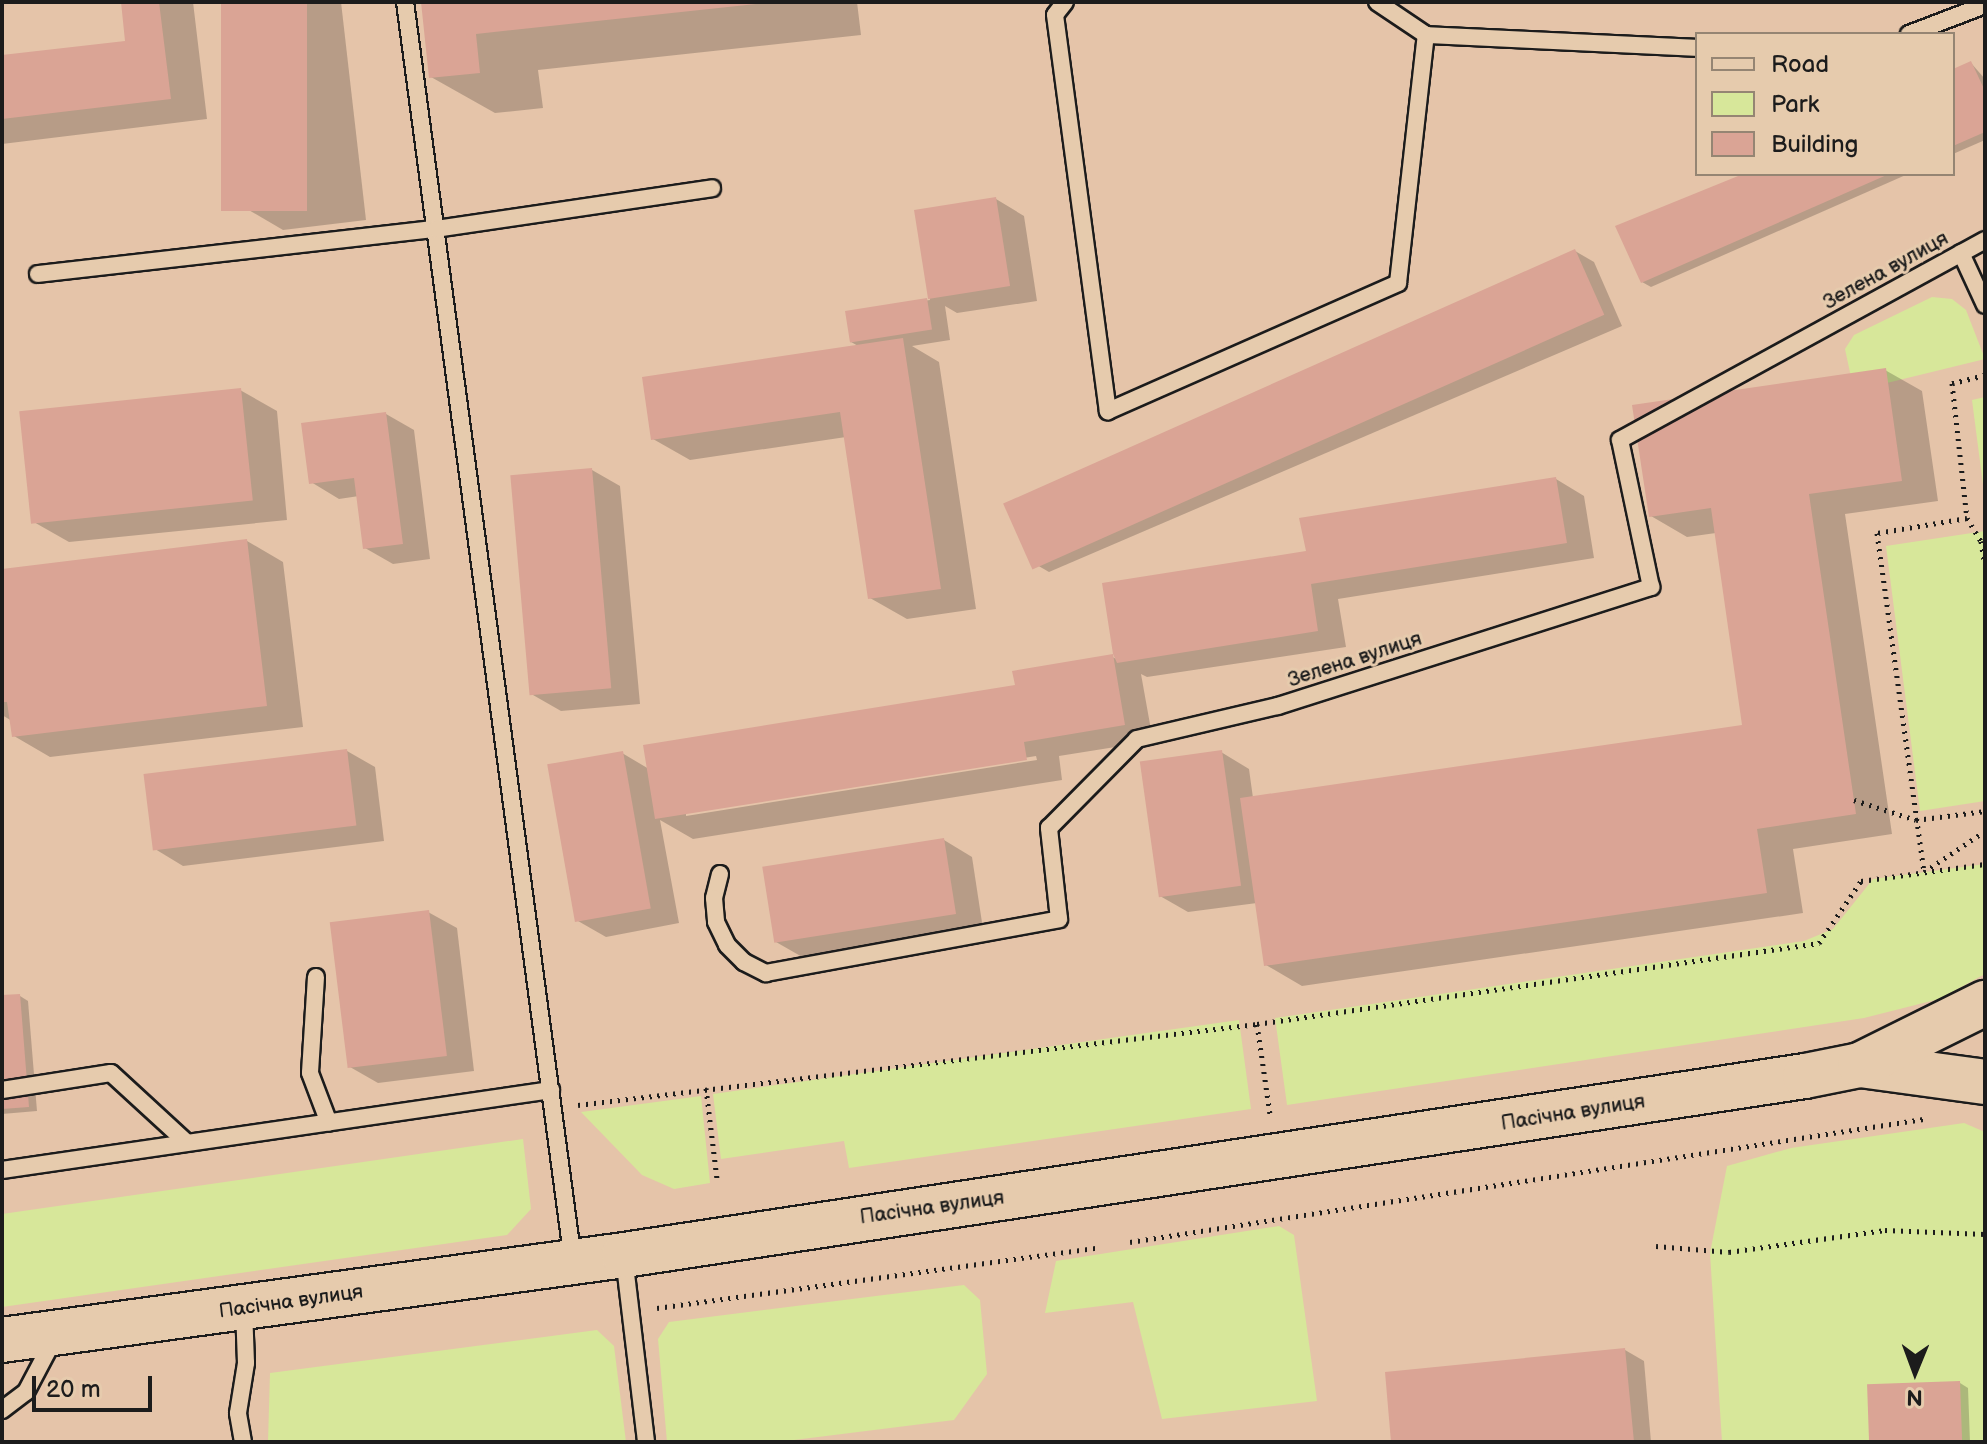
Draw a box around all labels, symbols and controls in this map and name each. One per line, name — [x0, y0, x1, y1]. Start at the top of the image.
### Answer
legend — [1695, 32, 1955, 176]
text: Road — [1771, 50, 1829, 79]
text: Park — [1771, 90, 1819, 119]
text: Building — [1771, 130, 1858, 159]
street label: Зелена вулиця — [1819, 227, 1953, 315]
street label: Зелена вулиця — [1285, 627, 1425, 693]
street label: Пасічна вулиця — [1499, 1090, 1647, 1136]
street label: Пасічна вулиця — [858, 1186, 1006, 1230]
street label: Пасічна вулиця — [217, 1280, 365, 1324]
north arrow — [1875, 1332, 1955, 1412]
scale bar — [36, 1360, 156, 1410]
text: 20 m — [46, 1375, 101, 1404]
text: N — [1906, 1383, 1923, 1410]

